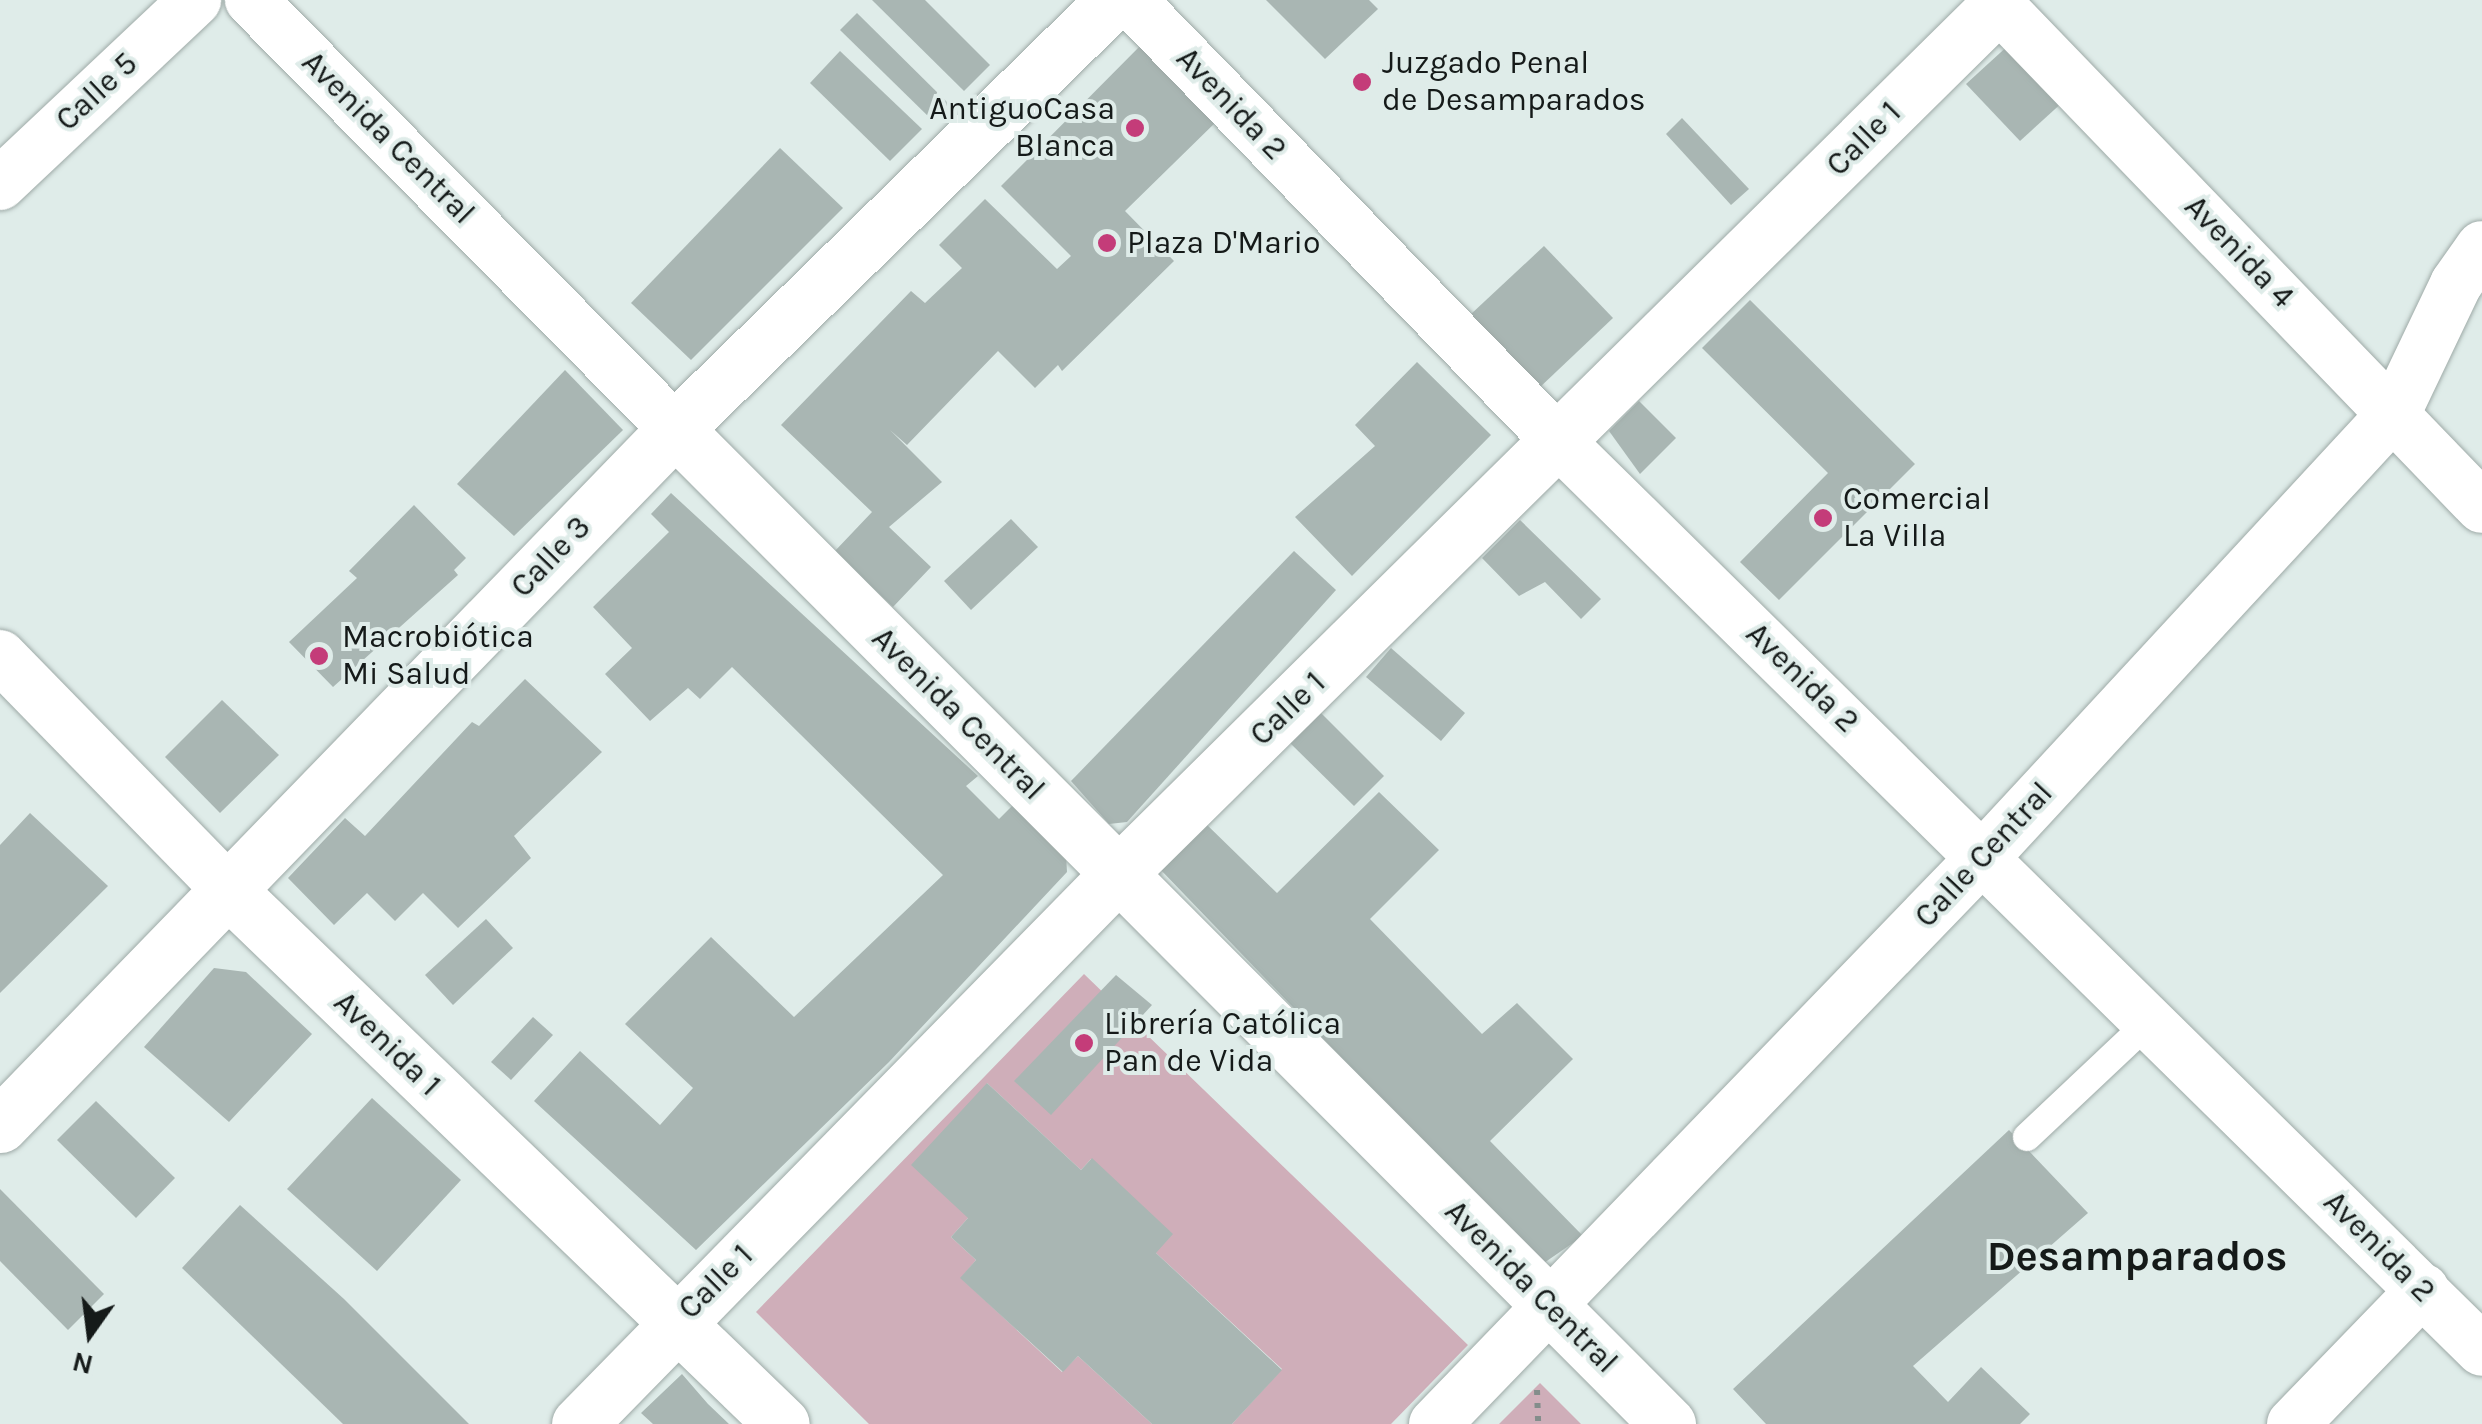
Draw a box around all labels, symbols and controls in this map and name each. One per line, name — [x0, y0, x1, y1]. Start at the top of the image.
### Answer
street label: Avenida 2 — [1168, 40, 1294, 168]
street label: Avenida Central — [294, 44, 482, 232]
street label: Calle 5 — [48, 45, 146, 139]
place label: Juzgado Penal de Desamparados — [1382, 45, 1646, 120]
marker: Juzgado Penal de Desamparados — [1351, 71, 1373, 93]
place label: AntiguoCasa Blanca — [929, 91, 1115, 166]
street label: Calle 1 — [1819, 94, 1909, 184]
marker: AntiguoCasa Blanca — [1124, 117, 1146, 139]
street label: Avenida 4 — [2176, 188, 2302, 316]
place label: Plaza D'Mario — [1127, 224, 1320, 262]
marker: Plaza D'Mario — [1096, 232, 1118, 254]
place label: Comercial La Villa — [1843, 481, 1991, 556]
marker: Comercial La Villa — [1812, 507, 1834, 529]
street label: Calle 3 — [503, 508, 599, 606]
street label: Avenida 2 — [1738, 615, 1866, 741]
place label: Macrobiótica Mi Salud — [342, 619, 534, 694]
street label: Avenida Central — [864, 620, 1052, 808]
marker: Macrobiótica Mi Salud — [306, 643, 332, 669]
street label: Calle 1 — [1242, 664, 1334, 754]
street label: Calle Central — [1907, 774, 2061, 936]
street label: Avenida 1 — [326, 984, 448, 1104]
place label: Librería Católica Pan de Vida — [1104, 1006, 1341, 1081]
marker: Librería Católica Pan de Vida — [1073, 1032, 1095, 1054]
street label: Avenida 2 — [2315, 1183, 2443, 1311]
street label: Avenida Central — [1437, 1193, 1625, 1381]
district label: Desamparados — [1987, 1231, 2287, 1281]
street label: Calle 1 — [671, 1237, 761, 1327]
north arrow — [40, 1284, 140, 1384]
text: N — [69, 1345, 96, 1382]

